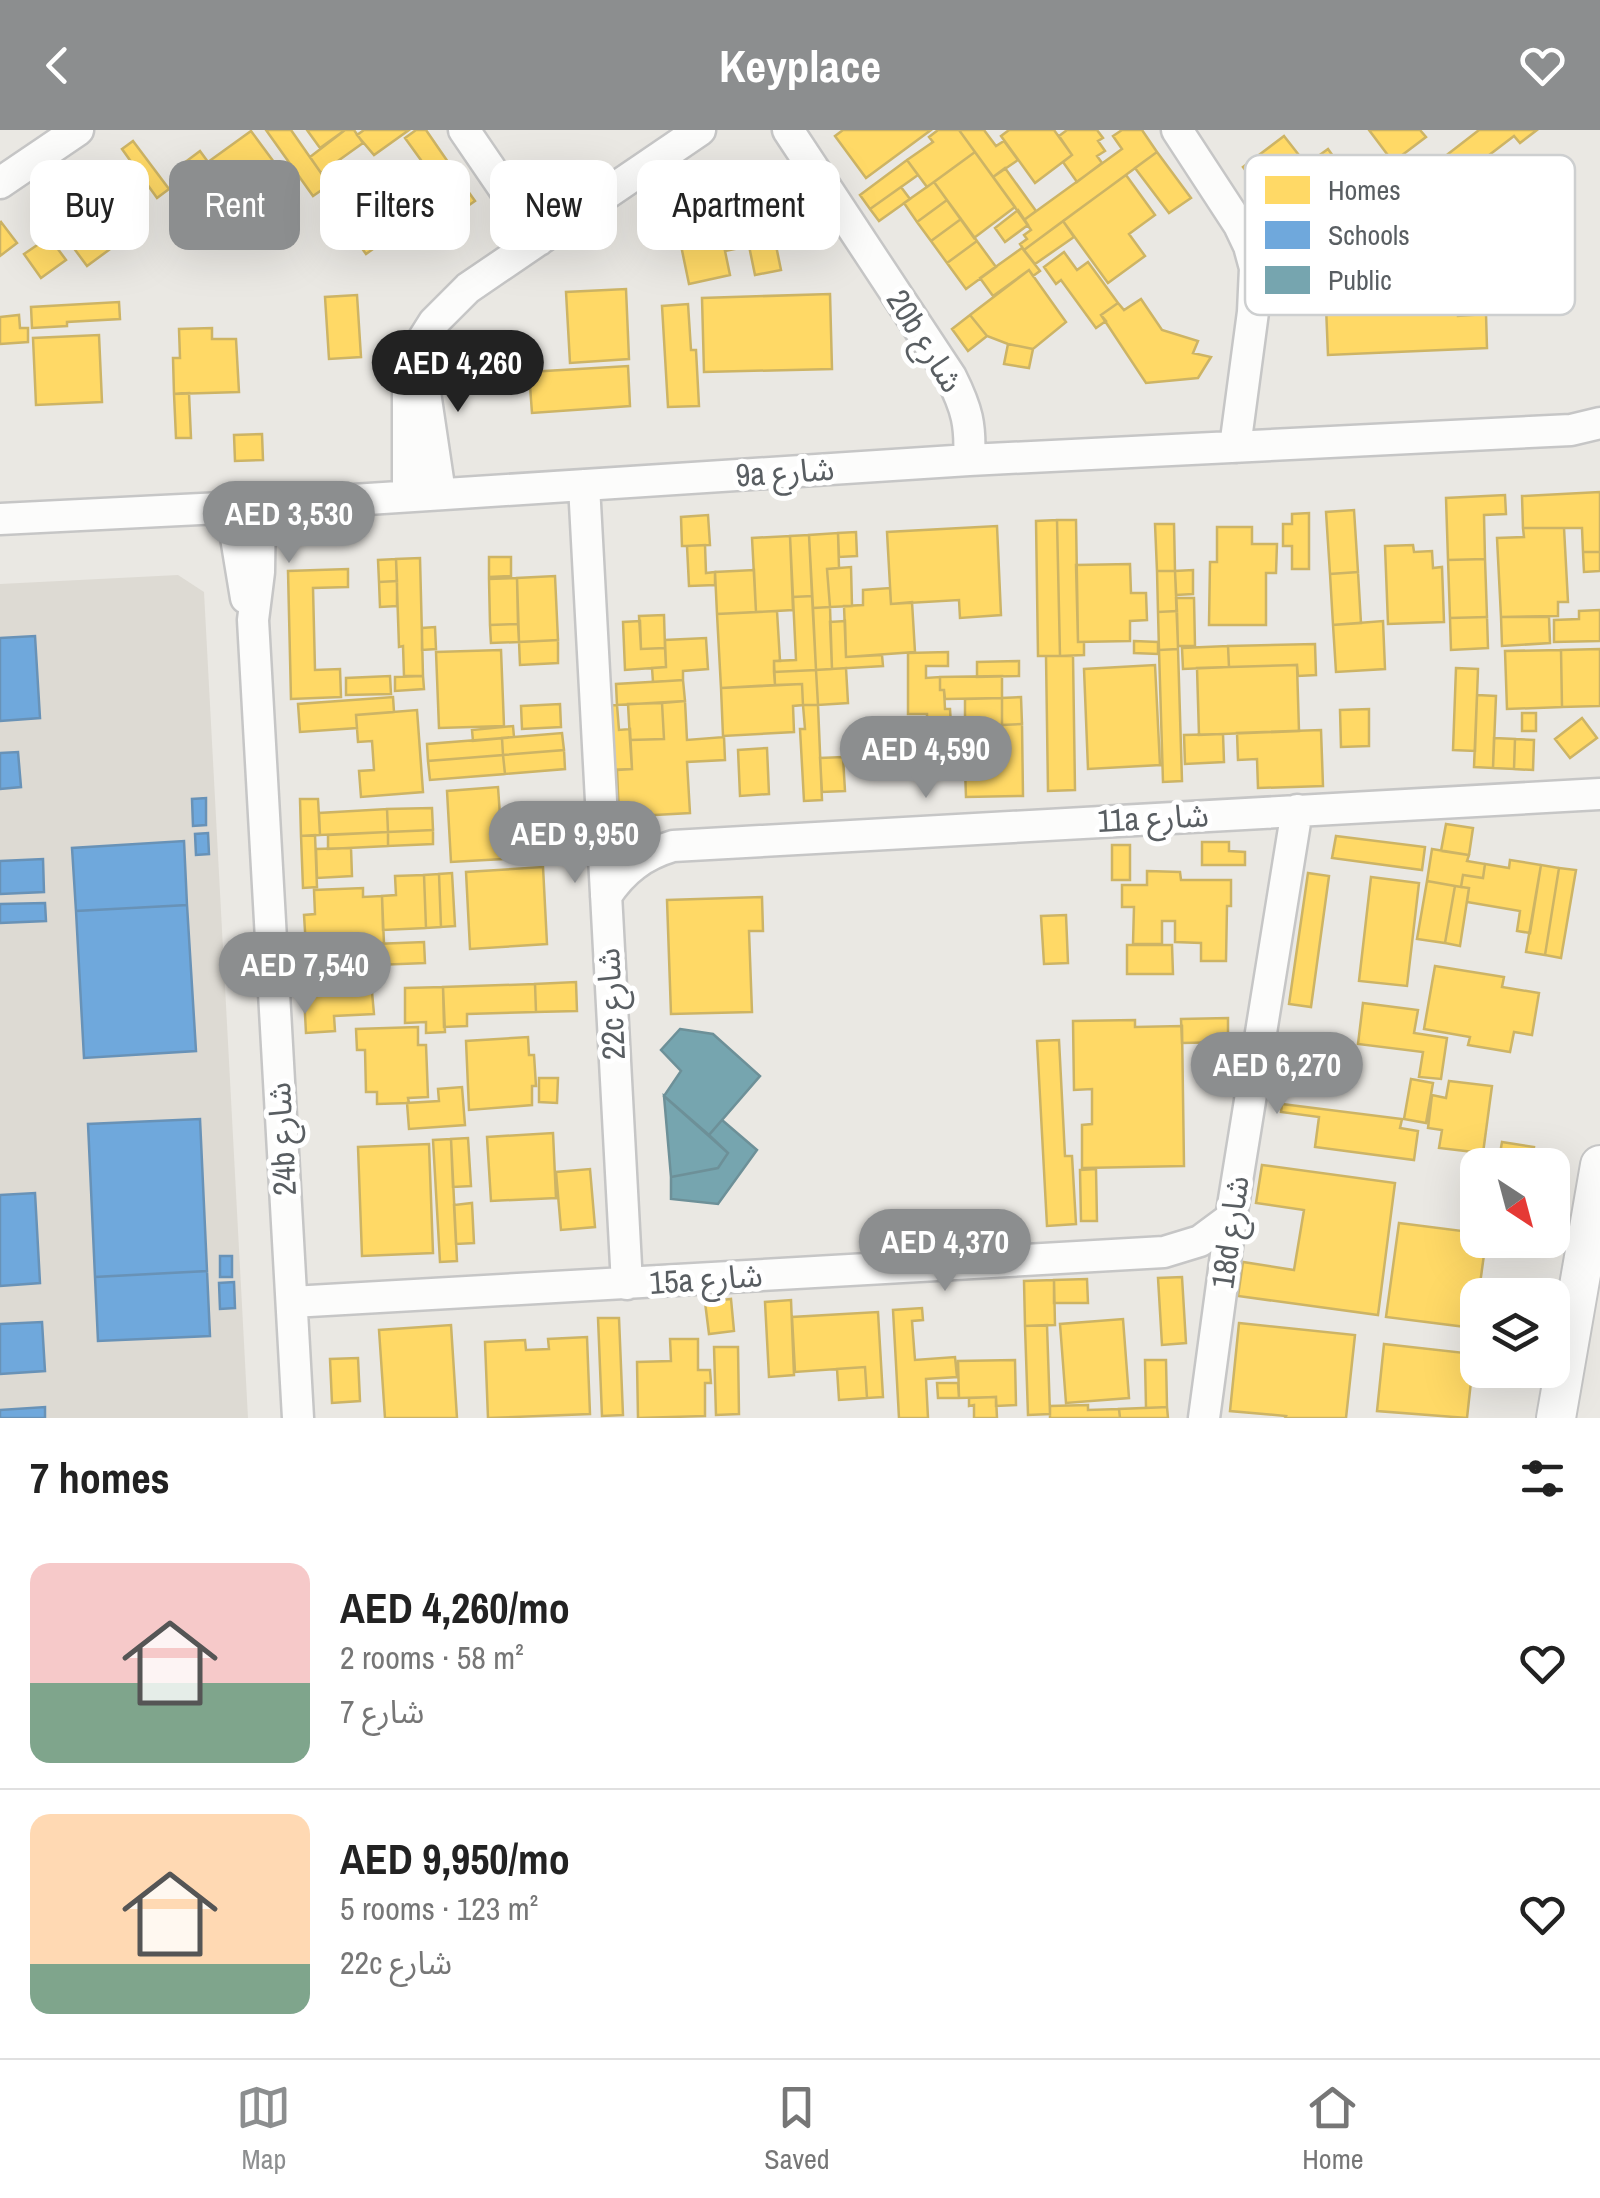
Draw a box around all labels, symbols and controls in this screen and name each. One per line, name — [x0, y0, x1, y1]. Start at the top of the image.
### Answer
text: Keyplace — [719, 35, 881, 96]
icon: back — [30, 38, 85, 93]
icon: heart — [1515, 38, 1570, 93]
legend — [1245, 155, 1575, 315]
chip: Buy — [30, 160, 149, 250]
chip: Rent — [169, 160, 300, 250]
chip: Filters — [320, 160, 470, 250]
chip: New — [490, 160, 617, 250]
chip: Apartment — [637, 160, 840, 250]
text: Homes — [1328, 171, 1401, 209]
text: Schools — [1328, 216, 1410, 254]
text: Public — [1328, 261, 1392, 299]
street label: 20b شارع — [875, 281, 974, 402]
pin: AED 4,260 — [344, 330, 572, 415]
text: AED 4,260 — [394, 341, 522, 384]
street label: 9a شارع — [734, 447, 836, 499]
pin: AED 3,530 — [175, 481, 403, 566]
text: AED 3,530 — [225, 492, 353, 535]
pin: AED 4,590 — [812, 716, 1040, 801]
text: AED 4,590 — [862, 727, 990, 770]
street label: 11a شارع — [1096, 793, 1210, 845]
pin: AED 9,950 — [461, 801, 689, 886]
text: AED 9,950 — [511, 812, 639, 855]
pin: AED 7,540 — [191, 932, 419, 1017]
text: AED 7,540 — [241, 943, 369, 986]
street label: 22c شارع — [586, 947, 638, 1061]
pin: AED 6,270 — [1163, 1032, 1391, 1117]
text: AED 6,270 — [1213, 1043, 1341, 1086]
street label: 24b شارع — [257, 1081, 309, 1197]
north arrow — [1460, 1148, 1570, 1258]
map controls — [1460, 1148, 1570, 1388]
street label: 18d شارع — [1200, 1173, 1262, 1292]
pin: AED 4,370 — [831, 1209, 1059, 1294]
text: AED 4,370 — [881, 1220, 1009, 1263]
street label: 15a شارع — [648, 1253, 764, 1307]
button: layers — [1460, 1278, 1570, 1388]
text: 7 homes — [30, 1450, 170, 1506]
icon: filters — [1515, 1451, 1570, 1506]
text: AED 4,260/mo — [340, 1580, 570, 1636]
icon: home — [110, 1603, 230, 1723]
text: 2 rooms · 58 m² — [340, 1636, 524, 1679]
icon: heart — [1515, 1636, 1570, 1691]
text: شارع 7 — [340, 1690, 424, 1733]
text: AED 9,950/mo — [340, 1831, 570, 1887]
icon: home — [110, 1854, 230, 1974]
text: 5 rooms · 123 m² — [340, 1887, 538, 1930]
icon: heart — [1515, 1887, 1570, 1942]
text: 22c شارع — [340, 1941, 452, 1984]
tab: Map — [236, 2080, 291, 2178]
tab: Saved — [764, 2080, 829, 2178]
tab: Home — [1302, 2080, 1364, 2178]

